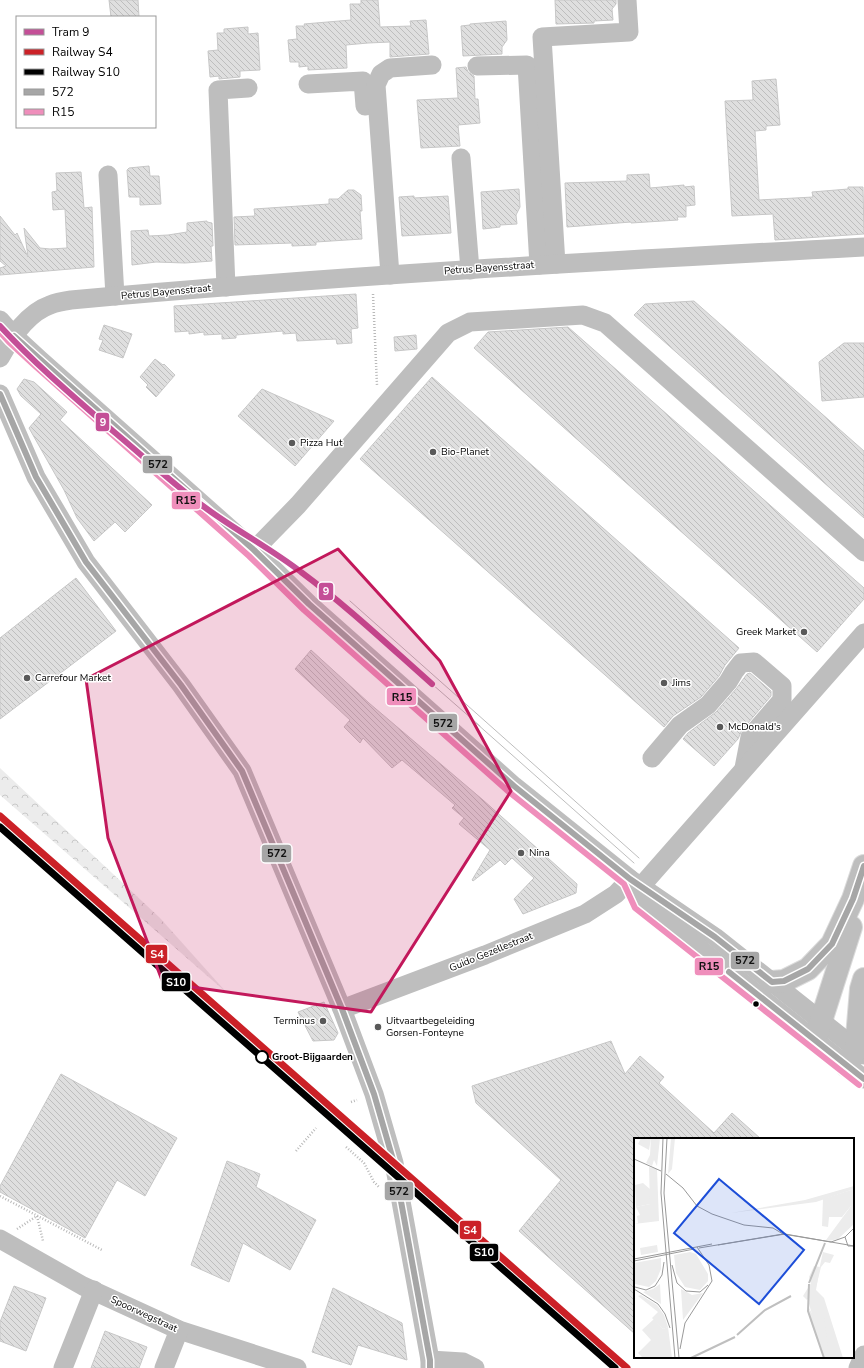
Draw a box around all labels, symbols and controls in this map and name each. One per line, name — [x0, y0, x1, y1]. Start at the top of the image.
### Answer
legend — [16, 16, 156, 128]
text: Tram 9 — [52, 24, 89, 40]
text: Railway S4 — [52, 44, 113, 60]
text: Railway S10 — [52, 64, 120, 80]
text: 572 — [52, 84, 74, 100]
text: R15 — [52, 104, 74, 120]
street label: Petrus Bayensstraat — [443, 258, 535, 278]
street label: Petrus Bayensstraat — [120, 281, 212, 303]
line badge: 9 — [95, 412, 110, 432]
text: 9 — [100, 415, 107, 430]
place label: Pizza Hut — [300, 436, 343, 450]
marker: Pizza Hut — [287, 438, 297, 448]
place label: Bio-Planet — [441, 445, 490, 459]
marker: Bio-Planet — [428, 447, 438, 457]
line badge: 572 — [142, 455, 173, 474]
text: 572 — [148, 457, 168, 472]
line badge: R15 — [171, 491, 201, 510]
text: R15 — [176, 493, 197, 508]
line badge: 9 — [318, 582, 334, 601]
text: 9 — [323, 584, 330, 599]
place label: Greek Market — [736, 625, 796, 639]
marker: Greek Market — [799, 627, 809, 637]
place label: Carrefour Market — [35, 671, 111, 685]
marker: Carrefour Market — [22, 673, 32, 683]
place label: Jims — [671, 676, 691, 690]
marker: Jims — [659, 678, 669, 688]
line badge: R15 — [386, 687, 417, 706]
text: R15 — [392, 690, 413, 705]
line badge: 572 — [428, 713, 458, 732]
text: 572 — [433, 716, 453, 731]
place label: McDonald's — [728, 720, 781, 734]
marker: McDonald's — [715, 722, 725, 732]
line badge: 572 — [261, 844, 292, 863]
text: 572 — [267, 846, 287, 861]
place label: Nina — [529, 846, 550, 860]
marker: Nina — [516, 848, 526, 858]
street label: Guido Gezellestraat — [447, 929, 535, 975]
line badge: S4 — [145, 944, 168, 964]
text: S4 — [150, 947, 164, 962]
line badge: 572 — [730, 951, 760, 970]
text: 572 — [735, 953, 755, 968]
line badge: R15 — [694, 957, 724, 976]
text: R15 — [699, 959, 720, 974]
line badge: S10 — [161, 972, 191, 992]
text: S10 — [166, 975, 186, 990]
unlabelled marker — [751, 999, 761, 1009]
place label: Terminus — [274, 1014, 315, 1028]
place label: Uitvaartbegeleiding Gorsen-Fonteyne — [386, 1014, 475, 1040]
marker: Terminus — [318, 1016, 328, 1026]
marker: Uitvaartbegeleiding Gorsen-Fonteyne — [373, 1022, 383, 1032]
marker: Groot-Bijgaarden — [255, 1050, 269, 1064]
place label: Groot-Bijgaarden — [272, 1050, 353, 1064]
inset map — [634, 1138, 854, 1358]
line badge: 572 — [384, 1181, 414, 1201]
text: 572 — [389, 1184, 409, 1199]
line badge: S4 — [459, 1220, 482, 1240]
text: S4 — [463, 1223, 477, 1238]
line badge: S10 — [469, 1243, 499, 1262]
text: S10 — [474, 1245, 494, 1260]
street label: Spoorwegstraat — [108, 1292, 180, 1336]

